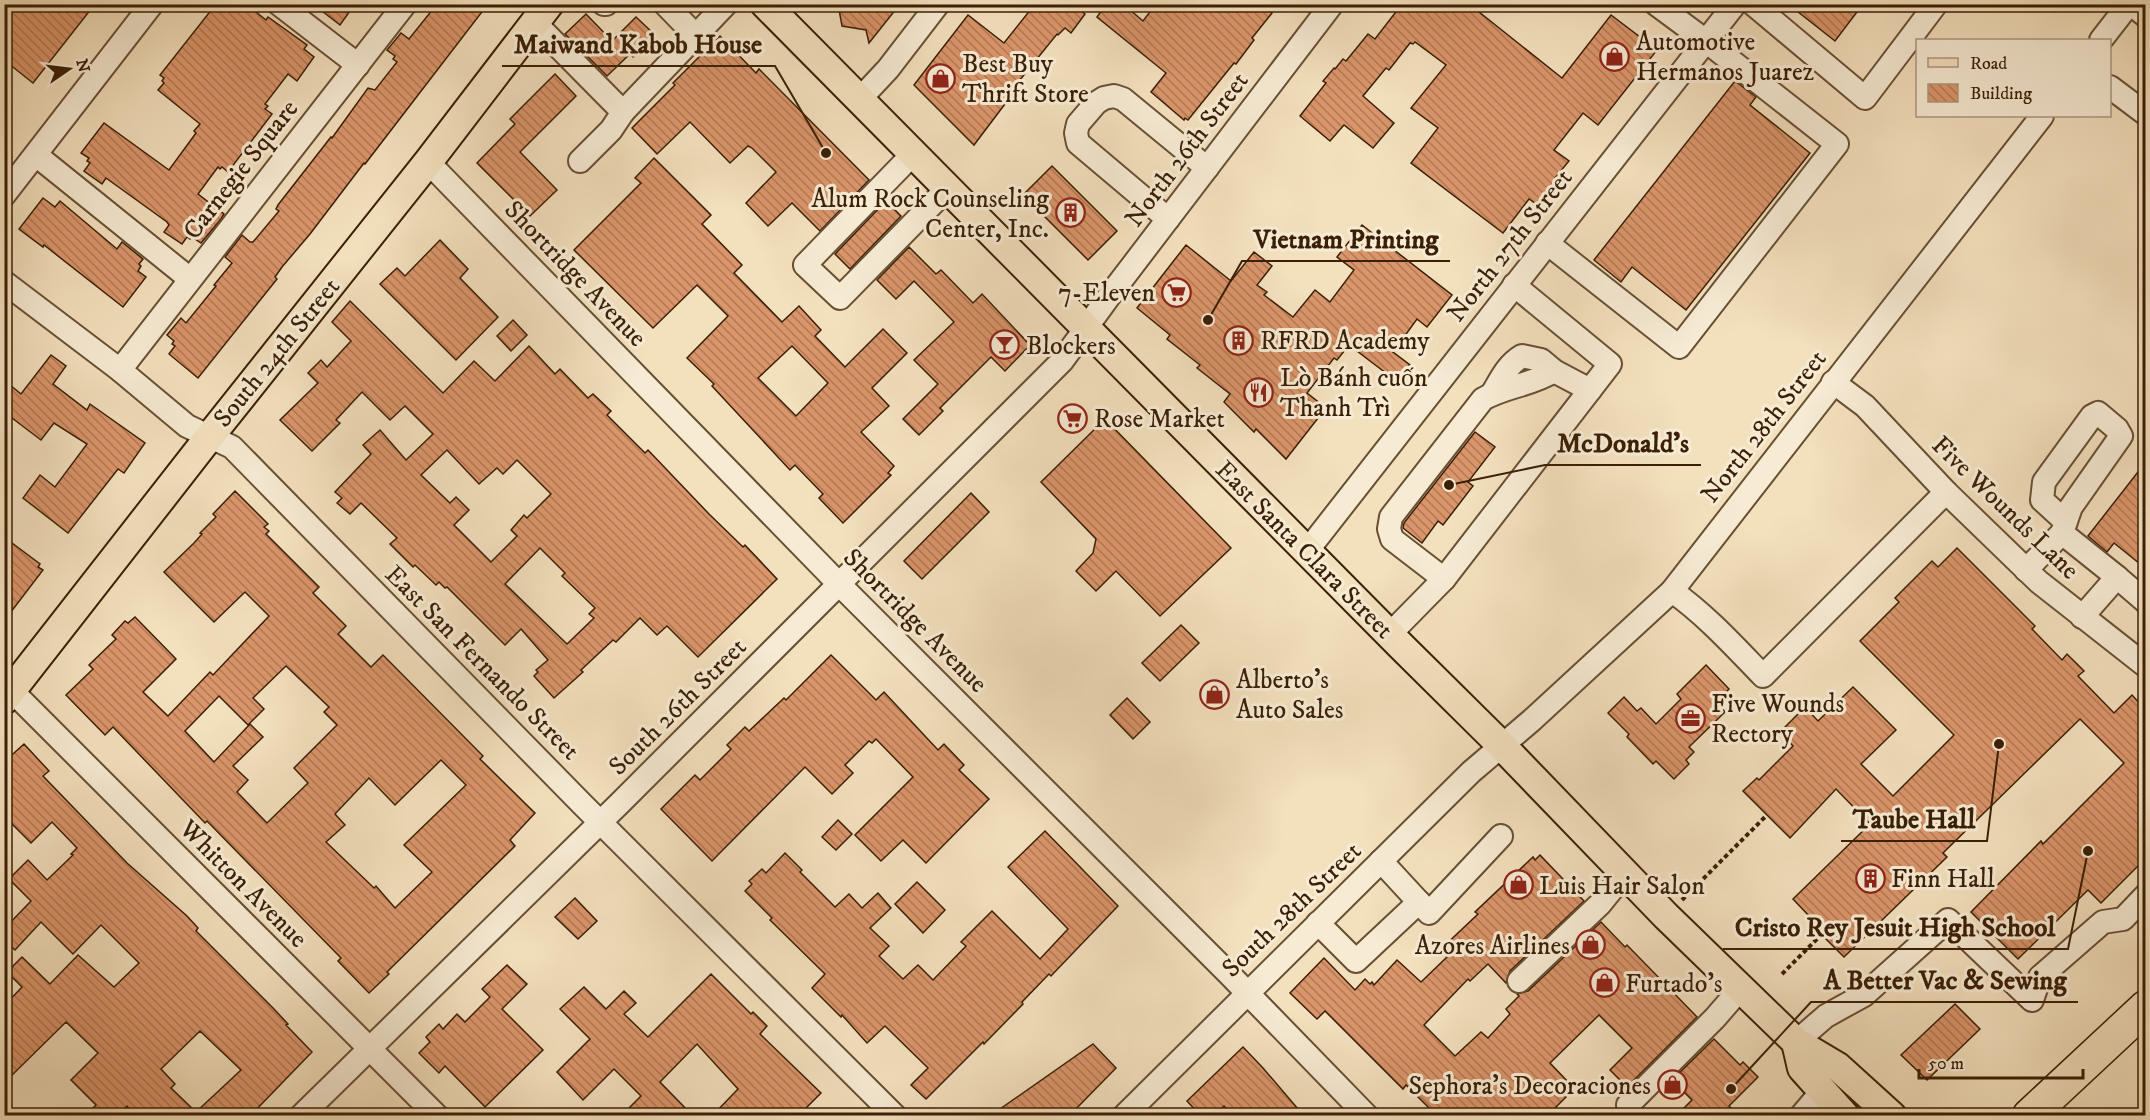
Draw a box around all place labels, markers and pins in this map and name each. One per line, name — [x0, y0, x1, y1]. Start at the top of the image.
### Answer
callout: Maiwand Kabob House — [502, 21, 775, 66]
place label: Automotive Hermanos Juarez — [1636, 26, 1814, 89]
shop icon: Automotive Hermanos Juarez — [1599, 40, 1631, 72]
place label: Best Buy Thrift Store — [962, 48, 1089, 111]
shop icon: Best Buy Thrift Store — [925, 62, 957, 94]
place label: Alum Rock Counseling Center, Inc. — [811, 183, 1049, 246]
building icon: Alum Rock Counseling Center, Inc. — [1054, 197, 1086, 229]
callout: Vietnam Printing — [1242, 216, 1450, 261]
supermarket icon: 7-Eleven — [1160, 276, 1192, 308]
place label: 7-Eleven — [1058, 277, 1155, 310]
building icon: RFRD Academy — [1223, 324, 1255, 356]
place label: RFRD Academy — [1260, 325, 1430, 358]
bar icon: Blockers — [989, 329, 1021, 361]
place label: Blockers — [1026, 330, 1116, 363]
place label: Lò Bánh cuốn Thanh Trì — [1280, 362, 1428, 425]
restaurant icon: Lò Bánh cuốn Thanh Trì — [1243, 376, 1275, 408]
supermarket icon: Rose Market — [1057, 402, 1089, 434]
place label: Rose Market — [1094, 403, 1225, 436]
callout: McDonald's — [1545, 420, 1701, 465]
place label: Alberto’s Auto Sales — [1236, 664, 1344, 727]
shop icon: Alberto’s Auto Sales — [1199, 678, 1231, 710]
place label: Five Wounds Rectory — [1711, 688, 1844, 751]
office icon: Five Wounds Rectory — [1674, 702, 1706, 734]
callout: Taube Hall — [1841, 796, 1987, 841]
building icon: Finn Hall — [1854, 862, 1886, 894]
place label: Finn Hall — [1891, 863, 1995, 896]
shop icon: Luis Hair Salon — [1502, 869, 1534, 901]
place label: Luis Hair Salon — [1539, 870, 1705, 903]
callout: Cristo Rey Jesuit High School — [1723, 904, 2068, 949]
shop icon: Azores Airlines — [1575, 929, 1607, 961]
place label: Azores Airlines — [1415, 930, 1570, 963]
callout: A Better Vac & Sewing — [1811, 957, 2078, 1002]
shop icon: Furtado’s — [1588, 967, 1620, 999]
place label: Furtado’s — [1625, 968, 1722, 1001]
shop icon: Sephora's Decoraciones — [1656, 1069, 1688, 1101]
place label: Sephora's Decoraciones — [1408, 1070, 1651, 1103]

